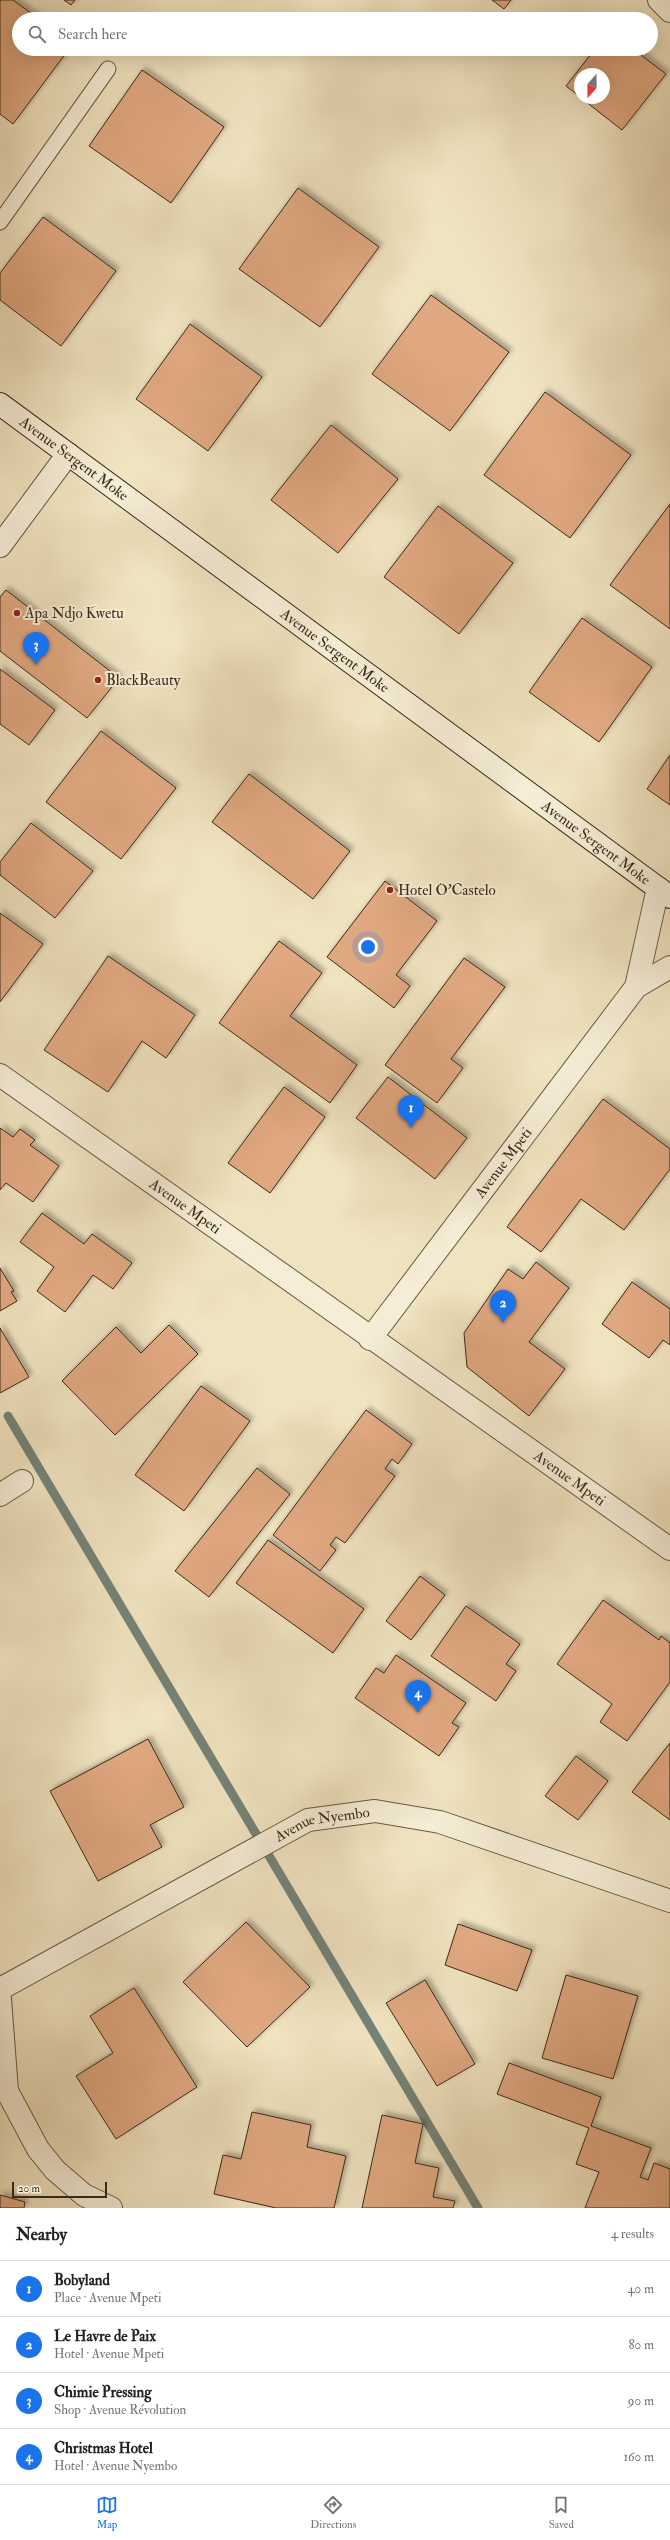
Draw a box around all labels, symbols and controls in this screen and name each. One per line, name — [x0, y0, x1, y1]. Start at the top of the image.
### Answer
search box — [12, 12, 658, 56]
icon: search — [26, 23, 48, 45]
text: Search here — [58, 25, 127, 44]
north arrow — [574, 68, 610, 104]
street label: Avenue Sergent Moke — [15, 412, 132, 505]
place label: Apa Ndjo Kwetu — [24, 604, 124, 624]
street label: Avenue Sergent Moke — [276, 604, 393, 697]
marker: Apa Ndjo Kwetu — [12, 608, 22, 618]
pin: 3 — [23, 632, 49, 665]
place label: BlackBeauty — [106, 671, 181, 690]
marker: BlackBeauty — [93, 675, 103, 685]
street label: Avenue Sergent Moke — [537, 796, 654, 889]
place label: Hotel O'Castelo — [398, 881, 496, 900]
marker: Hotel O'Castelo — [385, 885, 395, 895]
your location — [358, 937, 378, 957]
pin: 1 — [398, 1095, 424, 1128]
street label: Avenue Mpeti — [470, 1124, 536, 1203]
street label: Avenue Mpeti — [145, 1174, 225, 1238]
pin: 2 — [490, 1290, 516, 1323]
street label: Avenue Mpeti — [529, 1446, 609, 1510]
pin: 4 — [405, 1680, 431, 1713]
street label: Avenue Nyembo — [270, 1802, 371, 1846]
scale bar — [12, 2180, 107, 2199]
text: 20 m — [18, 2182, 40, 2195]
text: Nearby — [16, 2224, 67, 2245]
text: 4 results — [611, 2226, 654, 2242]
text: Bobyland — [54, 2271, 110, 2290]
text: 1 — [27, 2281, 31, 2297]
text: 40 m — [628, 2281, 654, 2297]
text: Place · Avenue Mpeti — [54, 2290, 161, 2306]
text: Le Havre de Paix — [54, 2327, 156, 2346]
text: 2 — [26, 2337, 32, 2353]
text: 80 m — [628, 2337, 654, 2353]
text: Hotel · Avenue Mpeti — [54, 2346, 164, 2362]
text: Chimie Pressing — [54, 2383, 152, 2402]
text: 3 — [27, 2393, 32, 2409]
text: 90 m — [628, 2393, 654, 2409]
text: Shop · Avenue Révolution — [54, 2402, 186, 2418]
text: Christmas Hotel — [54, 2439, 153, 2458]
text: 4 — [25, 2449, 33, 2465]
text: 160 m — [623, 2449, 654, 2465]
text: Hotel · Avenue Nyembo — [54, 2458, 177, 2474]
tab: Map — [96, 2494, 118, 2531]
tab: Directions — [310, 2494, 357, 2531]
tab: Saved — [549, 2494, 574, 2531]

